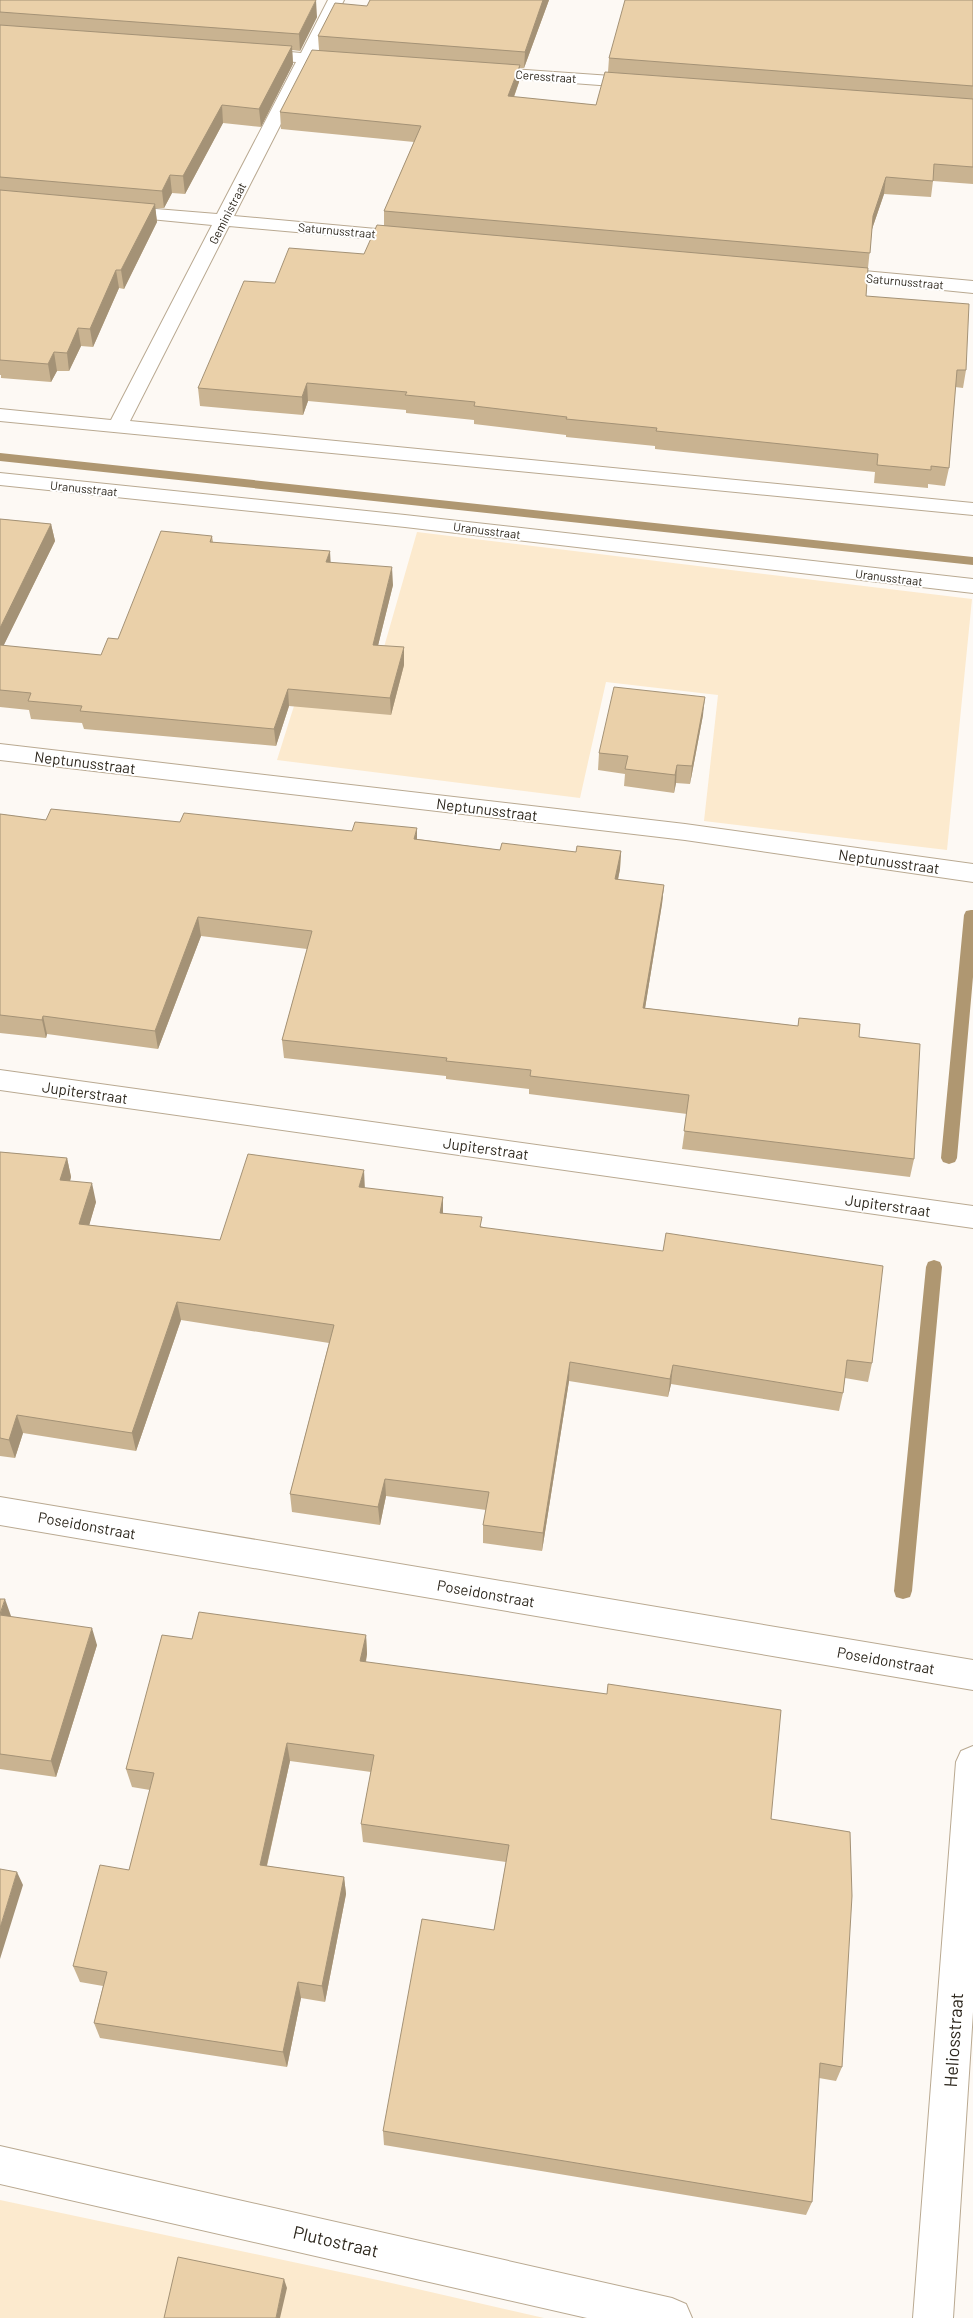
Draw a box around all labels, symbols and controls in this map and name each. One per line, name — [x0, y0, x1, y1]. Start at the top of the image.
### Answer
street label: Ceresstraat — [515, 67, 577, 85]
street label: Geministraat — [205, 180, 249, 246]
street label: Saturnusstraat — [298, 220, 376, 240]
street label: Saturnusstraat — [866, 271, 944, 291]
street label: Uranusstraat — [50, 477, 118, 499]
street label: Uranusstraat — [452, 519, 522, 541]
street label: Uranusstraat — [854, 566, 924, 588]
street label: Neptunusstraat — [33, 747, 137, 777]
street label: Neptunusstraat — [435, 794, 539, 824]
street label: Neptunusstraat — [837, 845, 941, 877]
street label: Jupiterstraat — [41, 1077, 129, 1107]
street label: Jupiterstraat — [442, 1133, 530, 1163]
street label: Jupiterstraat — [844, 1190, 932, 1220]
street label: Poseidonstraat — [37, 1508, 137, 1542]
street label: Poseidonstraat — [436, 1576, 536, 1610]
street label: Poseidonstraat — [836, 1643, 936, 1677]
street label: Heliosstraat — [939, 1992, 967, 2088]
street label: Plutostraat — [291, 2220, 381, 2262]

